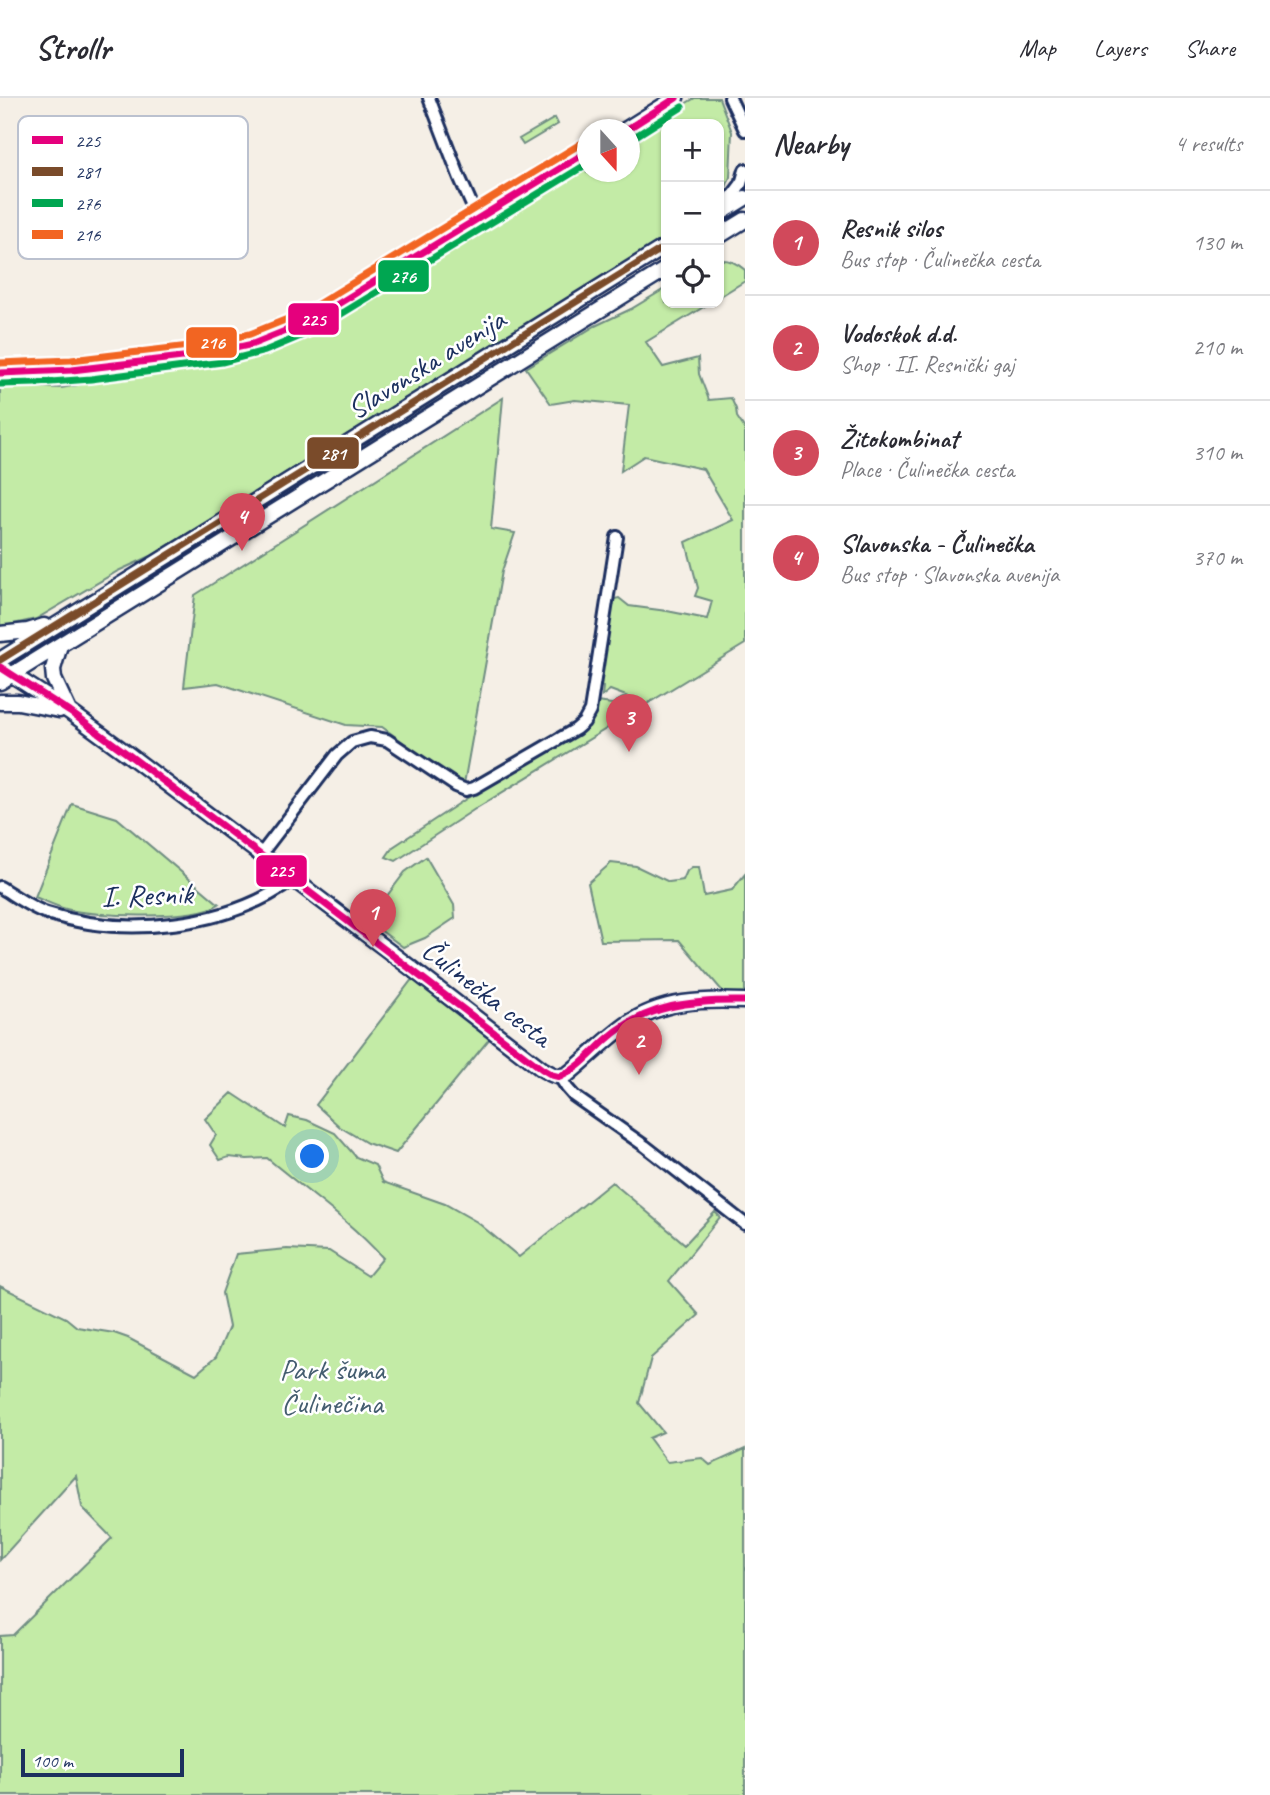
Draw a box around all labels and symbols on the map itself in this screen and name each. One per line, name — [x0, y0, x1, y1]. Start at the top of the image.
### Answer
legend — [18, 116, 248, 259]
north arrow — [577, 119, 640, 182]
text: 225 — [75, 129, 102, 153]
text: 281 — [75, 160, 102, 184]
text: 276 — [75, 192, 102, 216]
text: 216 — [75, 223, 102, 247]
line badge: 276 — [377, 259, 430, 293]
text: 276 — [390, 265, 418, 289]
street label: Slavonska avenija — [340, 299, 514, 428]
line badge: 225 — [287, 302, 340, 336]
text: 225 — [300, 308, 327, 332]
line badge: 216 — [185, 326, 238, 359]
text: 216 — [199, 331, 227, 355]
line badge: 281 — [306, 436, 360, 470]
text: 281 — [320, 442, 348, 466]
pin: 4 — [219, 493, 265, 551]
pin: 3 — [606, 694, 652, 752]
line badge: 225 — [255, 854, 308, 888]
text: 225 — [268, 859, 295, 883]
street label: I. Resnik — [101, 874, 195, 916]
pin: 1 — [350, 889, 396, 947]
street label: Čulinečka cesta — [414, 930, 562, 1057]
pin: 2 — [616, 1017, 662, 1075]
your location — [295, 1139, 329, 1173]
park label: Park šuma Čulinečina — [280, 1350, 386, 1422]
scale bar — [21, 1746, 184, 1778]

